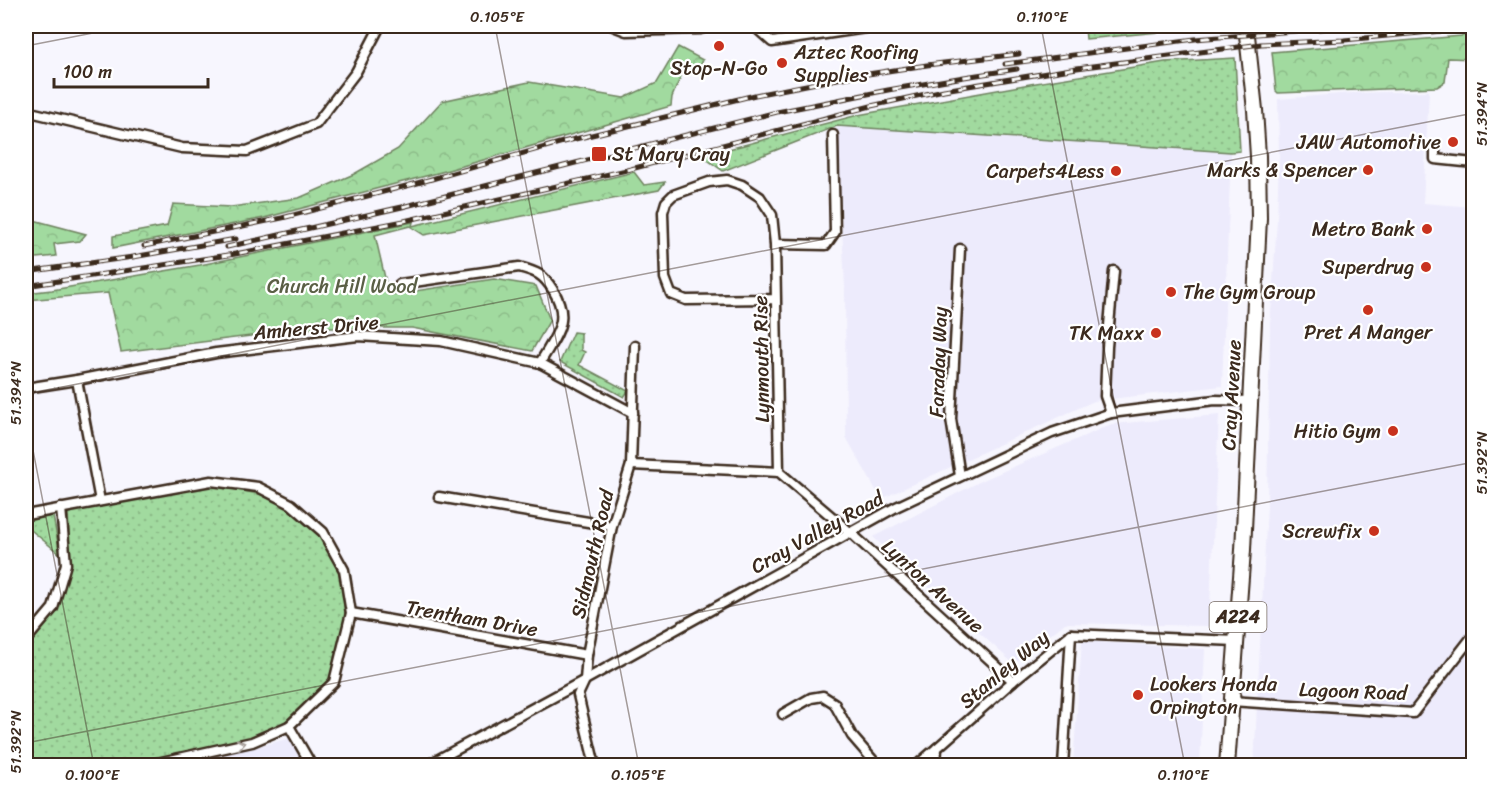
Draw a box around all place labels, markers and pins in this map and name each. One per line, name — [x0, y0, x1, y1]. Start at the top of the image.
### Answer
place label: Aztec Roofing Supplies — [793, 35, 919, 93]
marker: Stop-N-Go — [712, 39, 726, 53]
place label: Stop-N-Go — [670, 51, 768, 86]
marker: Aztec Roofing Supplies — [775, 56, 789, 70]
place label: JAW Automotive — [1296, 125, 1441, 160]
marker: JAW Automotive — [1446, 135, 1460, 149]
place label: St Mary Cray — [612, 137, 730, 172]
marker: St Mary Cray — [590, 145, 608, 163]
place label: Marks & Spencer — [1207, 153, 1358, 188]
place label: Carpets4Less — [986, 154, 1105, 189]
marker: Marks & Spencer — [1361, 163, 1375, 177]
marker: Carpets4Less — [1109, 164, 1123, 178]
place label: Metro Bank — [1312, 212, 1415, 247]
marker: Metro Bank — [1420, 222, 1434, 236]
place label: Superdrug — [1322, 250, 1414, 285]
marker: Superdrug — [1419, 260, 1433, 274]
place label: The Gym Group — [1183, 275, 1316, 310]
marker: The Gym Group — [1164, 285, 1178, 299]
marker: Pret A Manger — [1361, 303, 1375, 317]
place label: Pret A Manger — [1304, 315, 1434, 350]
place label: TK Maxx — [1069, 316, 1145, 351]
marker: TK Maxx — [1149, 326, 1163, 340]
place label: Hitio Gym — [1294, 414, 1381, 449]
marker: Hitio Gym — [1386, 424, 1400, 438]
place label: Screwfix — [1282, 514, 1363, 549]
marker: Screwfix — [1367, 524, 1381, 538]
place label: Lookers Honda Orpington — [1150, 667, 1278, 725]
marker: Lookers Honda Orpington — [1131, 688, 1145, 702]

